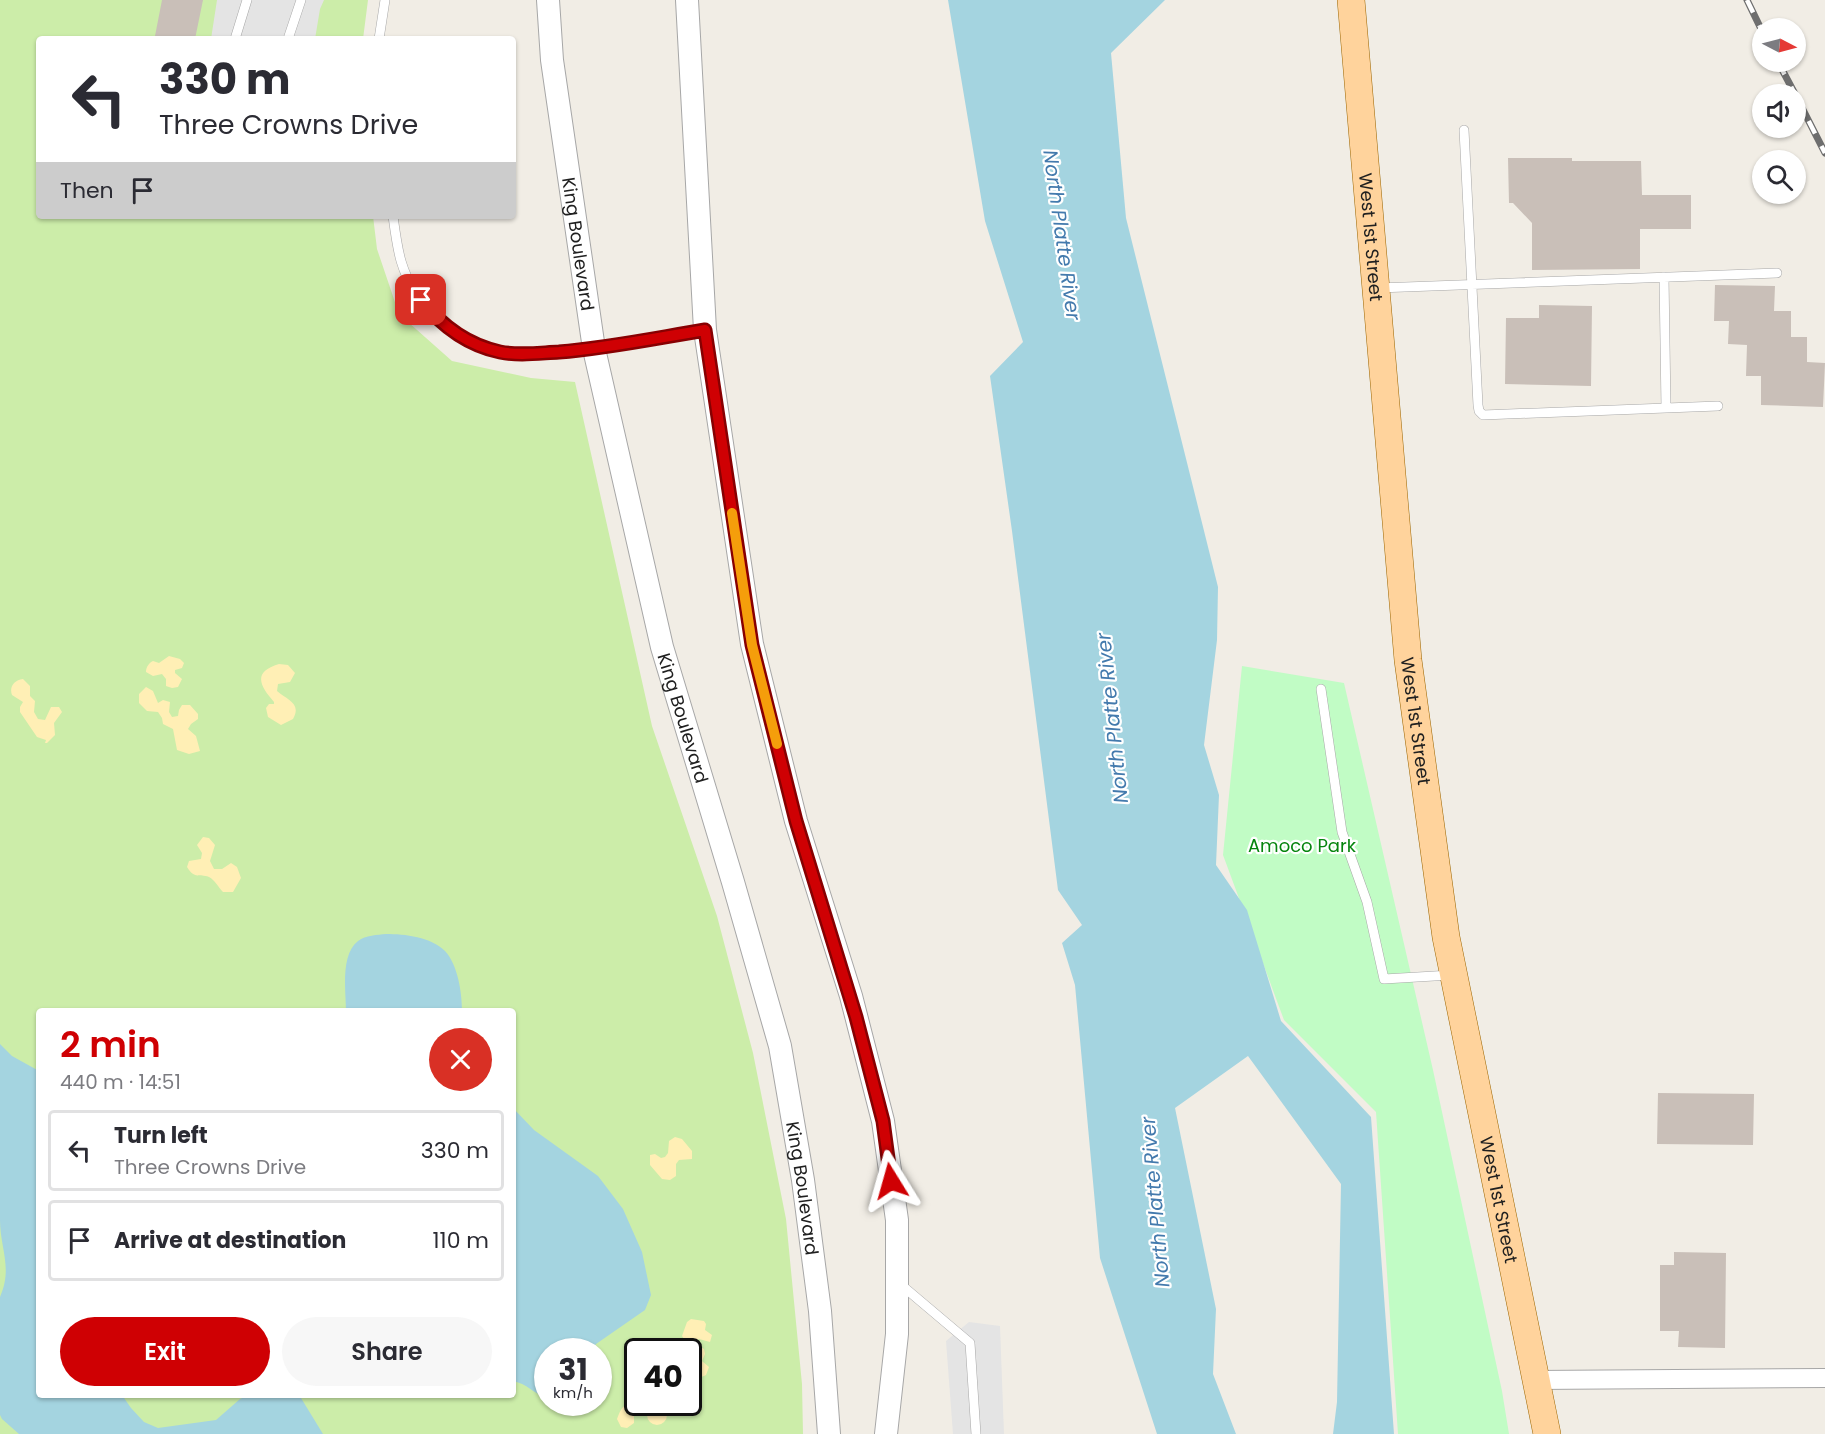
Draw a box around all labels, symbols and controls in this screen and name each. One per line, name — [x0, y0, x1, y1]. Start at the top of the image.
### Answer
north arrow — [1752, 18, 1806, 72]
map controls — [1752, 18, 1806, 204]
text: 330 m — [159, 50, 291, 109]
icon: left — [60, 60, 138, 138]
button: sound — [1752, 84, 1806, 138]
text: Three Crowns Drive — [159, 106, 418, 143]
water label: North Platte River — [1036, 148, 1088, 322]
button: search — [1752, 150, 1806, 204]
street label: West 1st Street — [1353, 172, 1389, 302]
icon: arrive — [126, 174, 159, 207]
text: Then — [60, 175, 114, 206]
street label: King Boulevard — [557, 176, 601, 312]
pin — [395, 274, 446, 325]
icon: arrive — [404, 283, 437, 316]
water label: North Platte River — [1089, 631, 1135, 805]
street label: King Boulevard — [652, 650, 715, 786]
street label: West 1st Street — [1395, 655, 1438, 786]
park label: Amoco Park — [1248, 833, 1357, 858]
text: 2 min — [60, 1019, 161, 1070]
button: close — [429, 1028, 492, 1091]
text: 440 m · 14:51 — [60, 1068, 181, 1096]
water label: North Platte River — [1134, 1115, 1176, 1289]
text: Turn left — [114, 1120, 208, 1151]
street label: King Boulevard — [781, 1120, 825, 1256]
icon: left — [63, 1134, 96, 1167]
street label: West 1st Street — [1474, 1134, 1524, 1265]
text: 330 m — [421, 1135, 489, 1166]
position arrow — [859, 1149, 923, 1213]
text: Three Crowns Drive — [114, 1153, 306, 1181]
icon: arrive — [63, 1224, 96, 1257]
text: Arrive at destination — [114, 1225, 346, 1256]
text: 110 m — [433, 1225, 489, 1256]
button: Exit — [60, 1317, 270, 1386]
button: Share — [282, 1317, 492, 1386]
speed limit sign: 40 — [624, 1338, 702, 1416]
text: 31 — [558, 1348, 588, 1391]
text: km/h — [553, 1382, 593, 1403]

